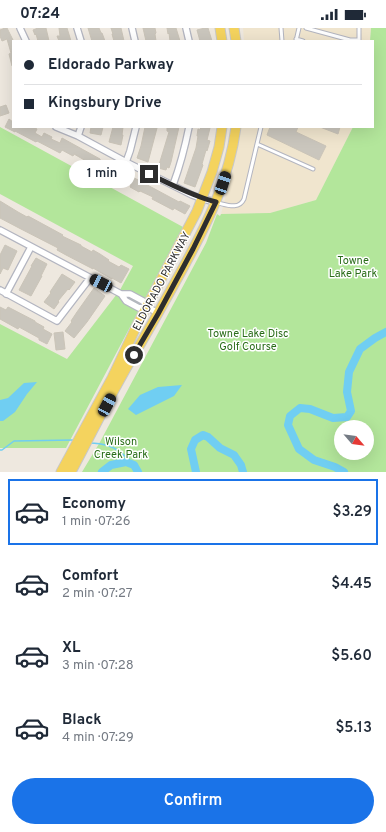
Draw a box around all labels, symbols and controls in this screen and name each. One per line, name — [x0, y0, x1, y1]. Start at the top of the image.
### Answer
text: 07:24 — [20, 5, 60, 24]
text: Eldorado Parkway — [48, 56, 174, 75]
text: Kingsbury Drive — [48, 94, 162, 113]
callout: 1 min — [69, 160, 135, 188]
route end — [140, 165, 158, 183]
text: 1 min — [87, 166, 117, 182]
car — [214, 170, 232, 196]
street label: ELDORADO PARKWAY — [130, 229, 194, 333]
park label: Towne Lake Park — [329, 254, 377, 281]
car — [88, 272, 114, 294]
park label: Towne Lake Disc Golf Course — [208, 327, 288, 354]
route start — [125, 346, 143, 364]
car — [96, 392, 118, 418]
north arrow — [334, 420, 374, 460]
map controls — [334, 420, 374, 460]
park label: Wilson Creek Park — [94, 435, 148, 462]
icon: car — [14, 494, 50, 530]
text: Economy — [62, 495, 126, 514]
text: $3.29 — [332, 503, 372, 522]
text: 1 min · 07:26 — [62, 514, 131, 530]
icon: car — [14, 566, 50, 602]
text: Comfort — [62, 567, 119, 586]
text: $4.45 — [331, 575, 372, 594]
text: 2 min · 07:27 — [62, 586, 133, 602]
icon: car — [14, 638, 50, 674]
text: XL — [62, 639, 80, 658]
text: $5.60 — [331, 647, 372, 666]
text: 3 min · 07:28 — [62, 658, 134, 674]
icon: car — [14, 710, 50, 746]
text: Black — [62, 711, 102, 730]
text: $5.13 — [335, 719, 372, 738]
text: 4 min · 07:29 — [62, 730, 134, 746]
button: Confirm — [12, 778, 374, 824]

